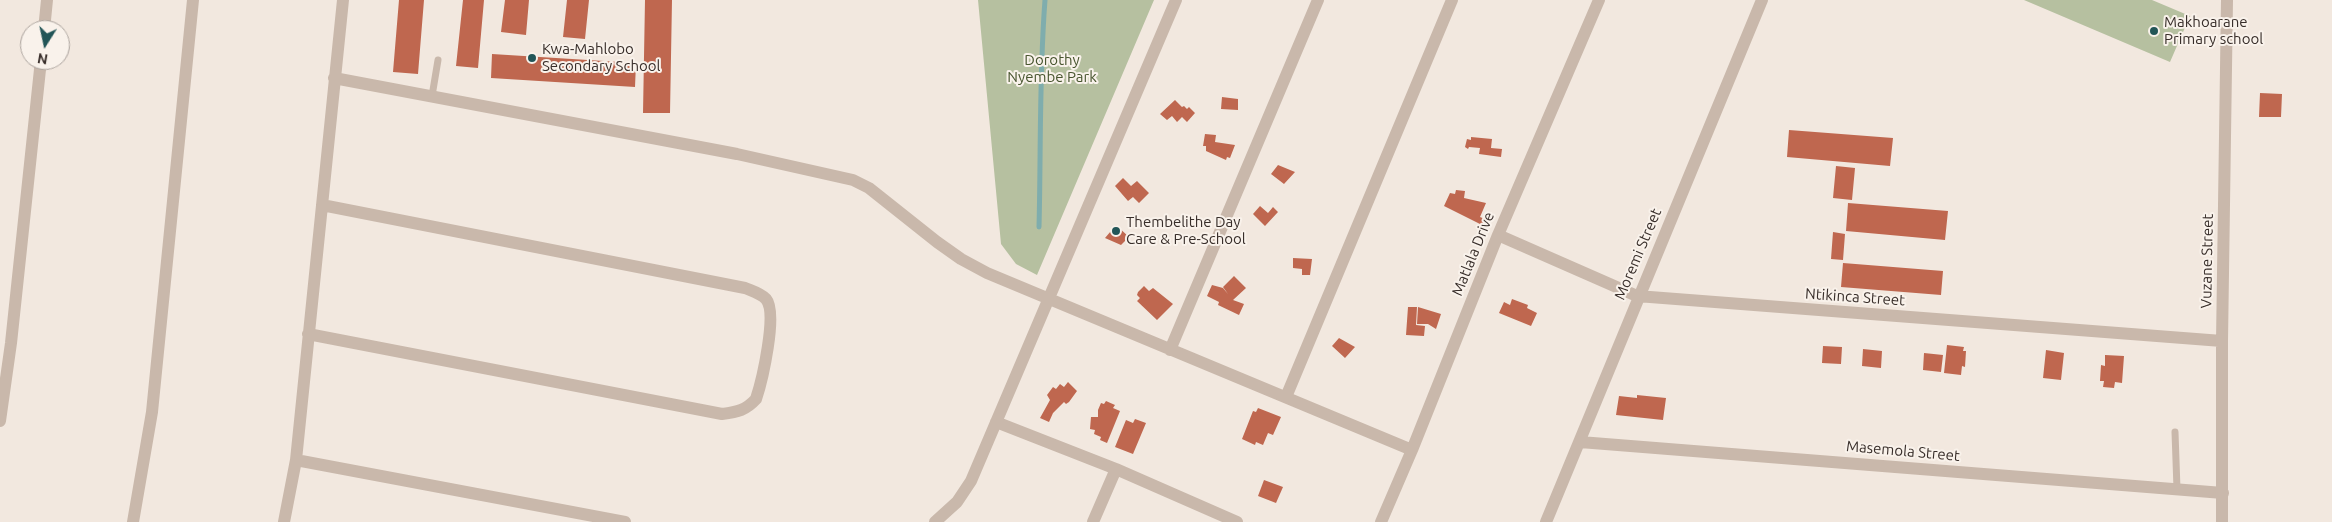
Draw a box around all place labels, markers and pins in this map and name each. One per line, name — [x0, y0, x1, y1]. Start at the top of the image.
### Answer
place label: Makhoarane Primary school — [2164, 13, 2263, 48]
marker: Makhoarane Primary school — [2148, 25, 2160, 37]
place label: Kwa-Mahlobo Secondary School — [542, 40, 660, 75]
marker: Kwa-Mahlobo Secondary School — [526, 52, 538, 64]
place label: Thembelithe Day Care & Pre-School — [1126, 213, 1246, 248]
marker: Thembelithe Day Care & Pre-School — [1110, 225, 1122, 237]

